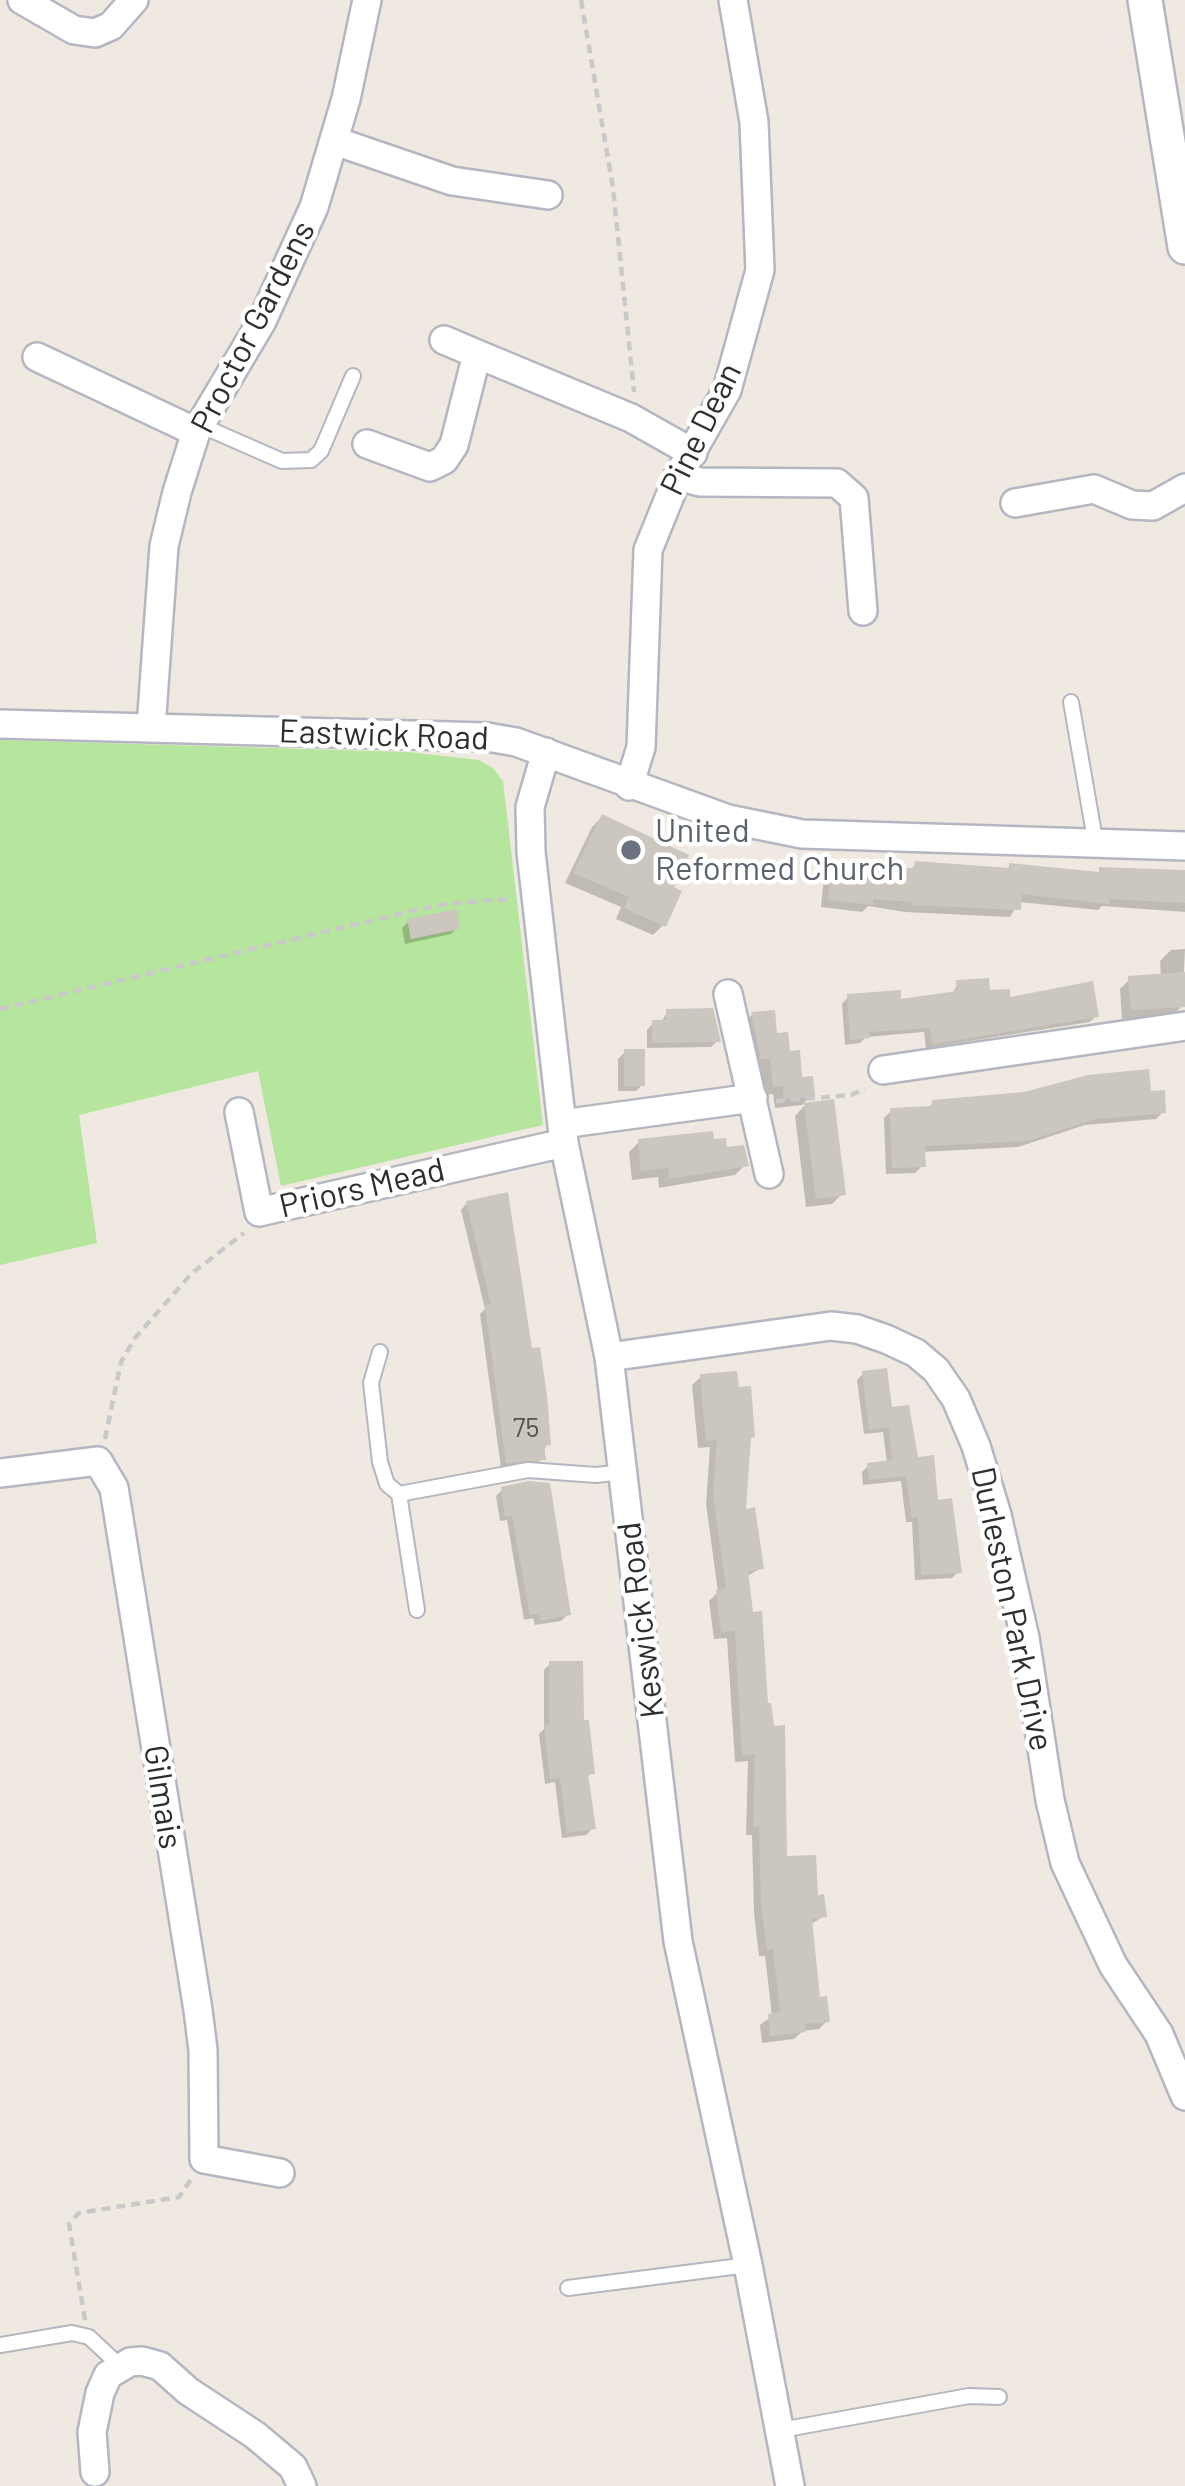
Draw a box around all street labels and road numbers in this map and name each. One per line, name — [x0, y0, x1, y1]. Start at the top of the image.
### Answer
street label: Proctor Gardens — [183, 214, 323, 440]
street label: Pine Dean — [652, 356, 750, 502]
street label: Eastwick Road — [278, 712, 490, 758]
street label: Priors Mead — [276, 1150, 448, 1226]
street label: Durleston Park Drive — [963, 1463, 1061, 1755]
street label: Keswick Road — [609, 1520, 673, 1720]
street label: Gilmais — [135, 1742, 191, 1852]

